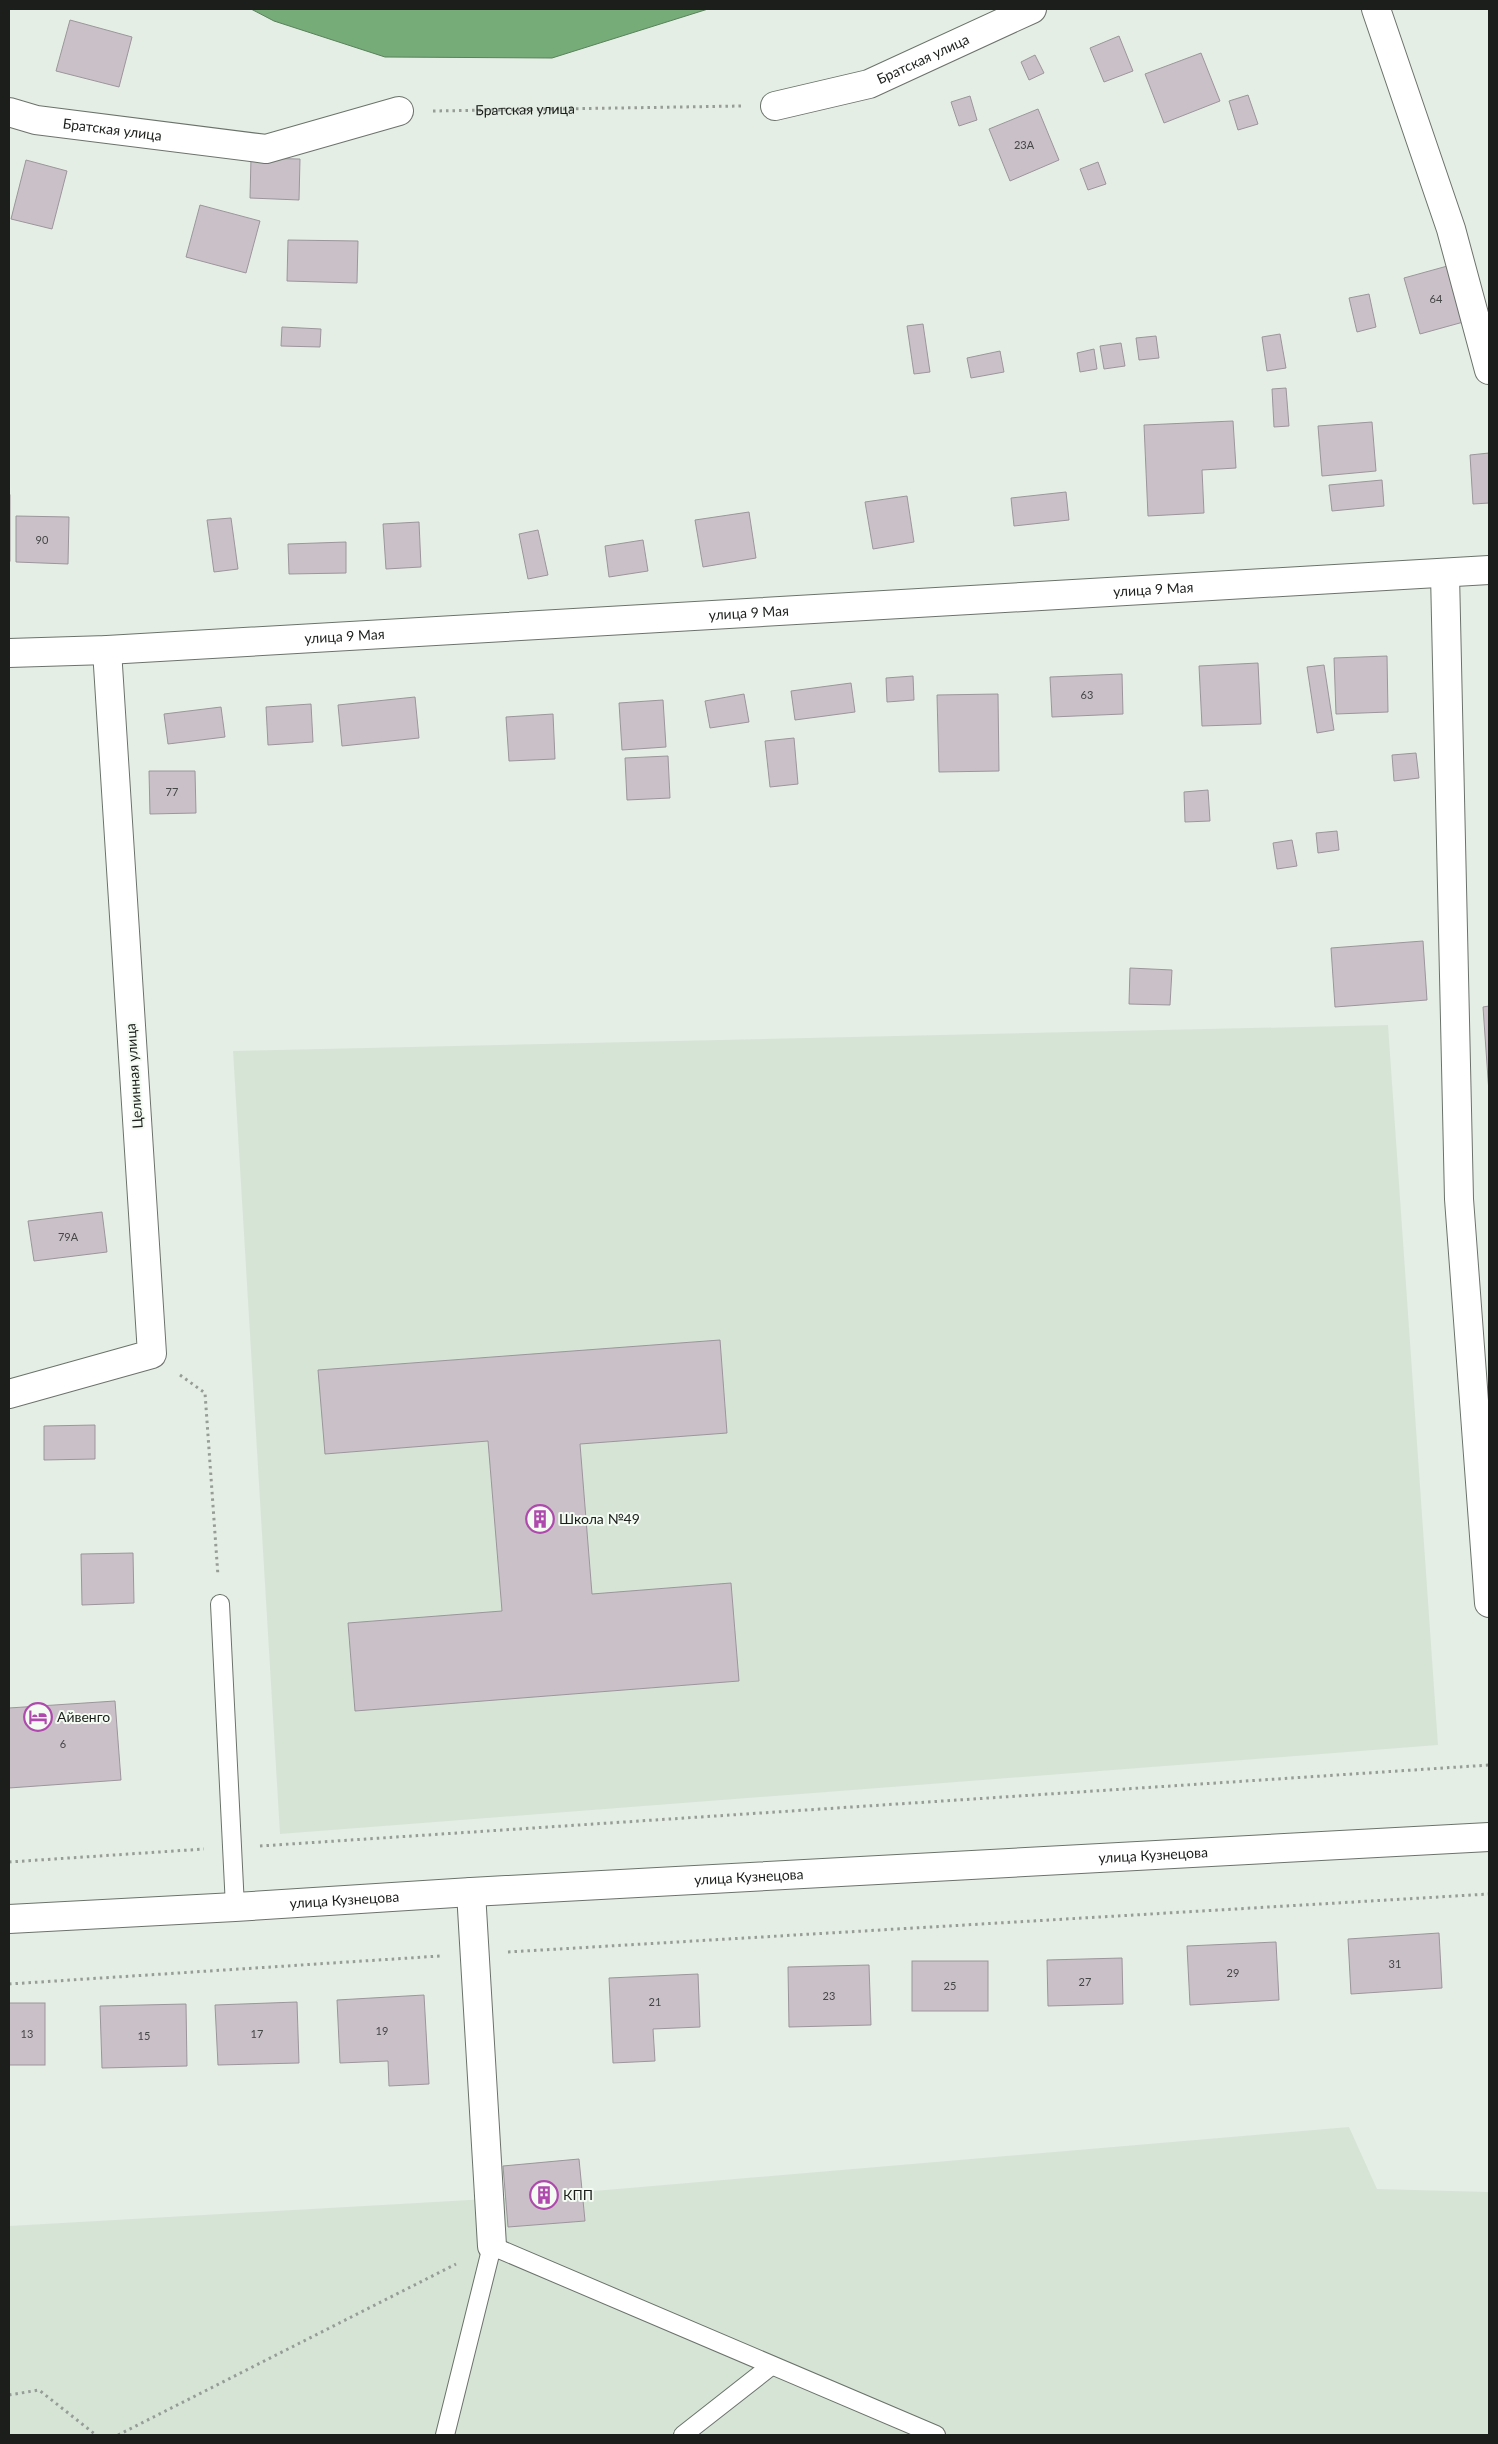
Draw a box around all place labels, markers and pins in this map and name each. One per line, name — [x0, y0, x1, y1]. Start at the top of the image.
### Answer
building icon: Школа №49 — [525, 1504, 555, 1534]
place label: Школа №49 — [559, 1510, 640, 1527]
hotel icon: Айвенго — [23, 1702, 53, 1732]
place label: Айвенго — [57, 1708, 110, 1725]
building icon: КПП — [529, 2180, 559, 2210]
place label: КПП — [563, 2186, 593, 2203]

